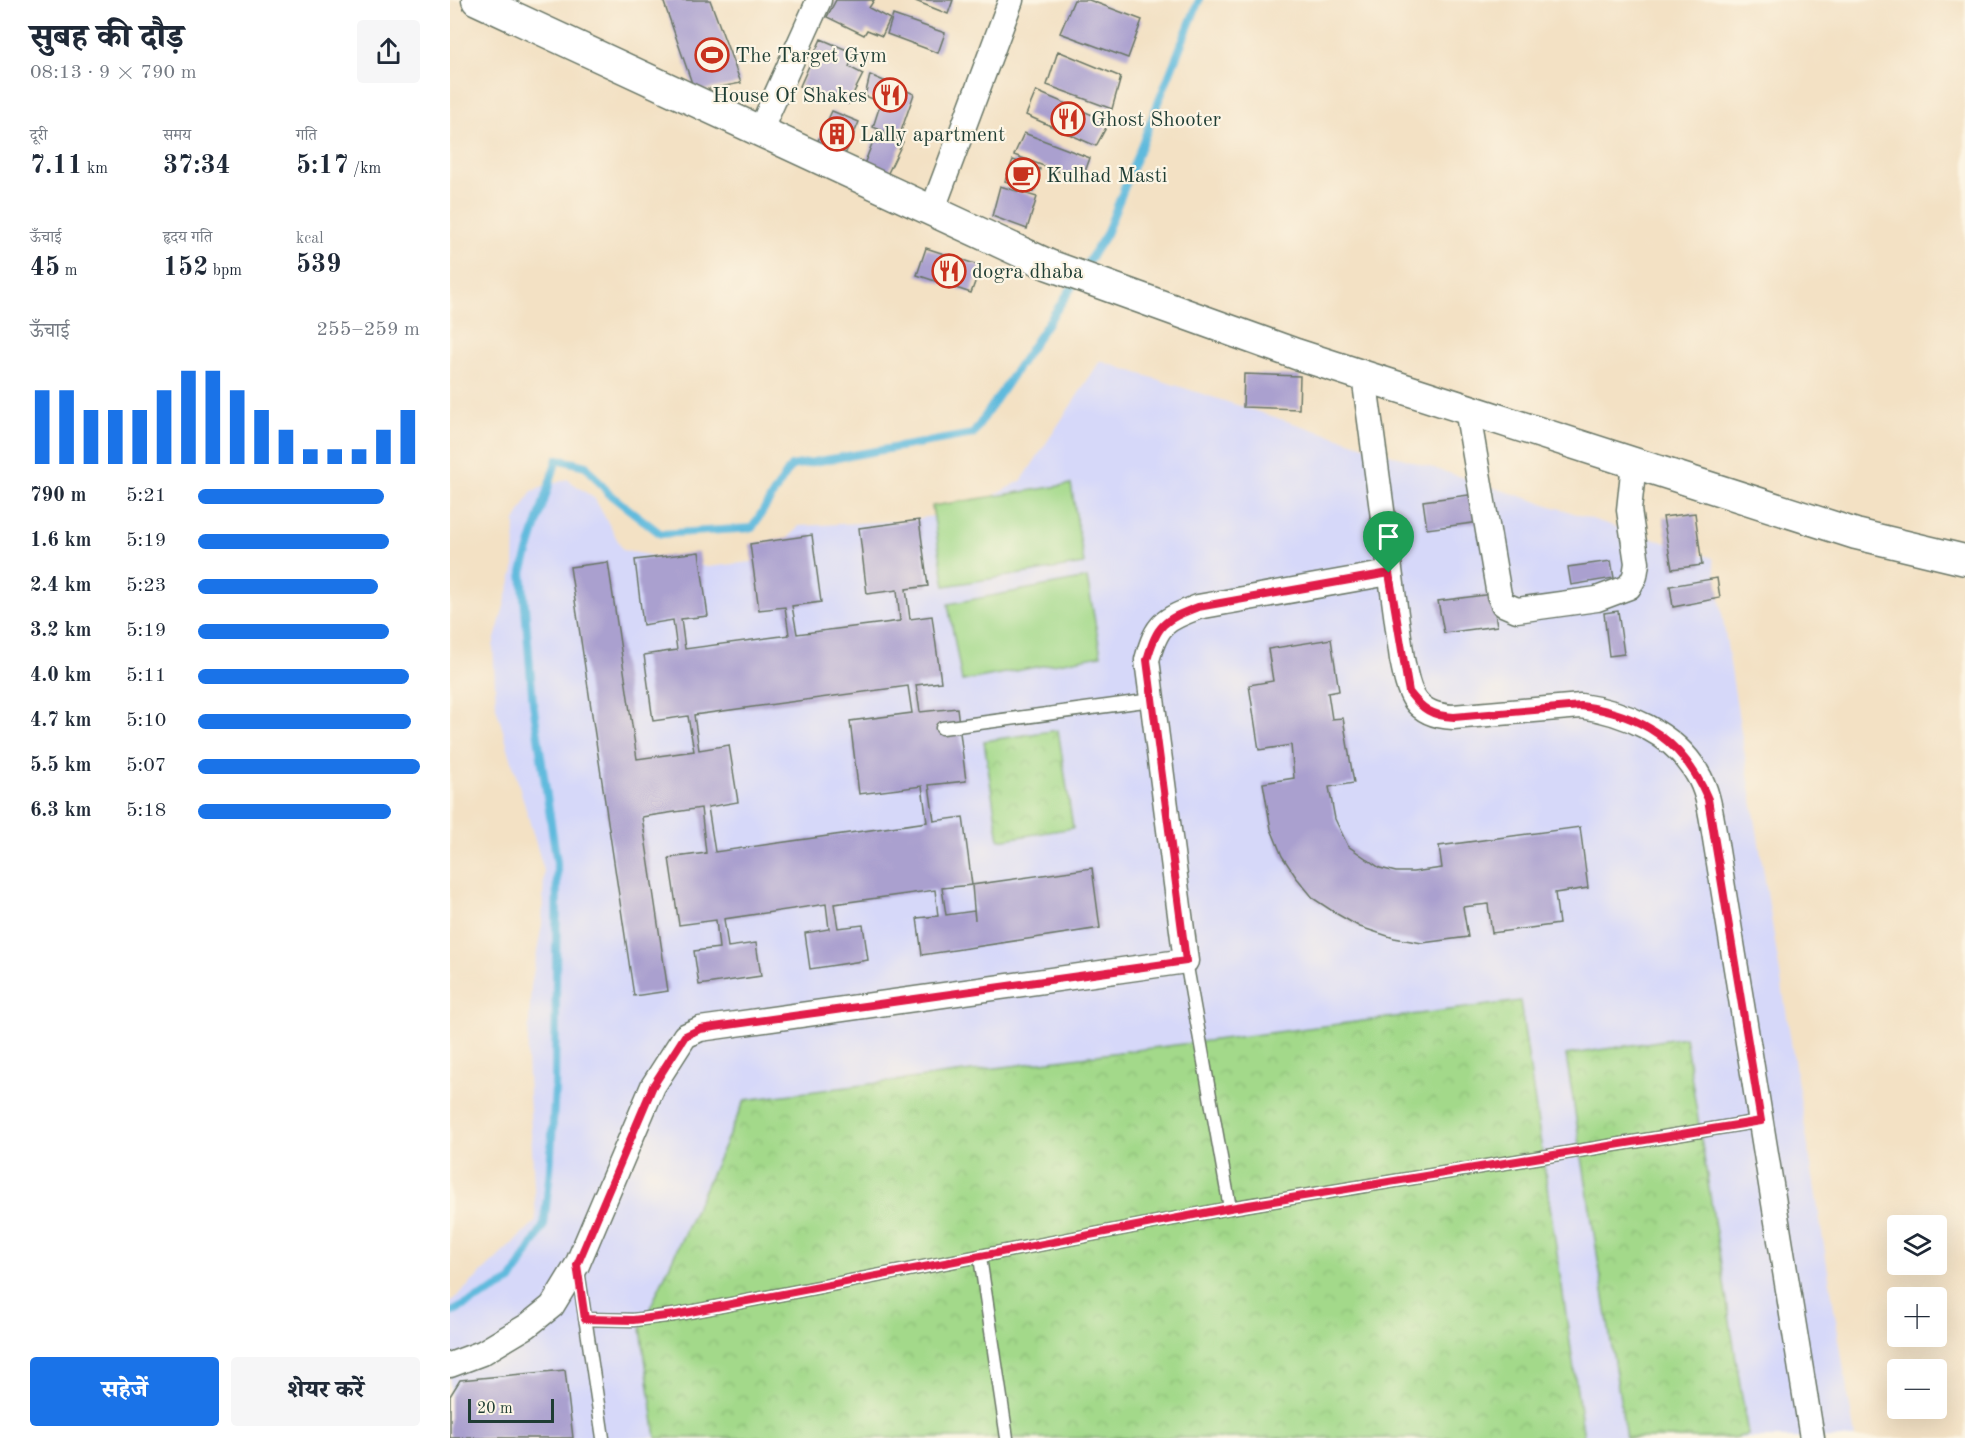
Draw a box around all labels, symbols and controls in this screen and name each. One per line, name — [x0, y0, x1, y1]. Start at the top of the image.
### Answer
button: share — [357, 20, 420, 83]
text: सुबह की दौड़ — [30, 22, 184, 55]
sports icon: The Target Gym — [694, 37, 730, 73]
place label: The Target Gym — [735, 46, 887, 67]
text: 08:13 · 9 × 790 m — [30, 63, 197, 83]
restaurant icon: House Of Shakes — [872, 77, 908, 113]
place label: House Of Shakes — [712, 86, 867, 107]
restaurant icon: Ghost Shooter — [1050, 101, 1086, 137]
place label: Ghost Shooter — [1091, 110, 1222, 131]
building icon: Lally apartment — [819, 116, 855, 152]
place label: Lally apartment — [860, 125, 1005, 146]
text: दूरी — [30, 128, 47, 144]
text: समय — [163, 128, 191, 144]
text: गति — [296, 128, 317, 144]
text: 7.11 — [30, 153, 83, 179]
text: 37:34 — [163, 153, 231, 179]
text: 5:17 — [296, 153, 349, 179]
cafe icon: Kulhad Masti — [1005, 157, 1041, 193]
text: km — [83, 161, 108, 177]
text: /km — [349, 161, 381, 177]
place label: Kulhad Masti — [1046, 166, 1168, 187]
text: ऊँचाई — [30, 230, 62, 246]
text: हृदय गति — [163, 230, 212, 246]
text: kcal — [296, 231, 324, 247]
text: 539 — [296, 252, 341, 278]
restaurant icon: dogra dhaba — [931, 253, 967, 289]
text: 45 — [30, 255, 60, 281]
text: 152 — [163, 255, 208, 281]
place label: dogra dhaba — [972, 262, 1083, 283]
text: m — [60, 263, 77, 279]
text: bpm — [208, 263, 242, 279]
text: 255–259 m — [317, 320, 420, 340]
text: ऊँचाई — [30, 322, 69, 342]
text: 790 m — [30, 486, 86, 506]
text: 5:21 — [126, 486, 166, 506]
pin — [1363, 511, 1414, 573]
icon: arrive — [1372, 520, 1405, 553]
text: 1.6 km — [30, 531, 92, 551]
text: 5:19 — [126, 531, 166, 551]
text: 2.4 km — [30, 576, 92, 596]
text: 5:23 — [126, 576, 166, 596]
text: 3.2 km — [30, 621, 92, 641]
text: 5:19 — [126, 621, 166, 641]
text: 4.0 km — [30, 666, 92, 686]
text: 5:11 — [126, 666, 166, 686]
text: 4.7 km — [30, 711, 92, 731]
text: 5:10 — [126, 711, 166, 731]
text: 5.5 km — [30, 756, 92, 776]
text: 5:07 — [126, 756, 166, 776]
text: 6.3 km — [30, 801, 92, 821]
text: 5:18 — [126, 801, 166, 821]
map controls — [1887, 1215, 1947, 1419]
button: layers — [1887, 1215, 1947, 1275]
button: + — [1887, 1287, 1947, 1347]
button: सहेजें — [30, 1357, 219, 1426]
button: शेयर करें — [231, 1357, 420, 1426]
button: − — [1887, 1359, 1947, 1419]
scale bar — [468, 1396, 554, 1424]
text: 20 m — [477, 1401, 513, 1417]

